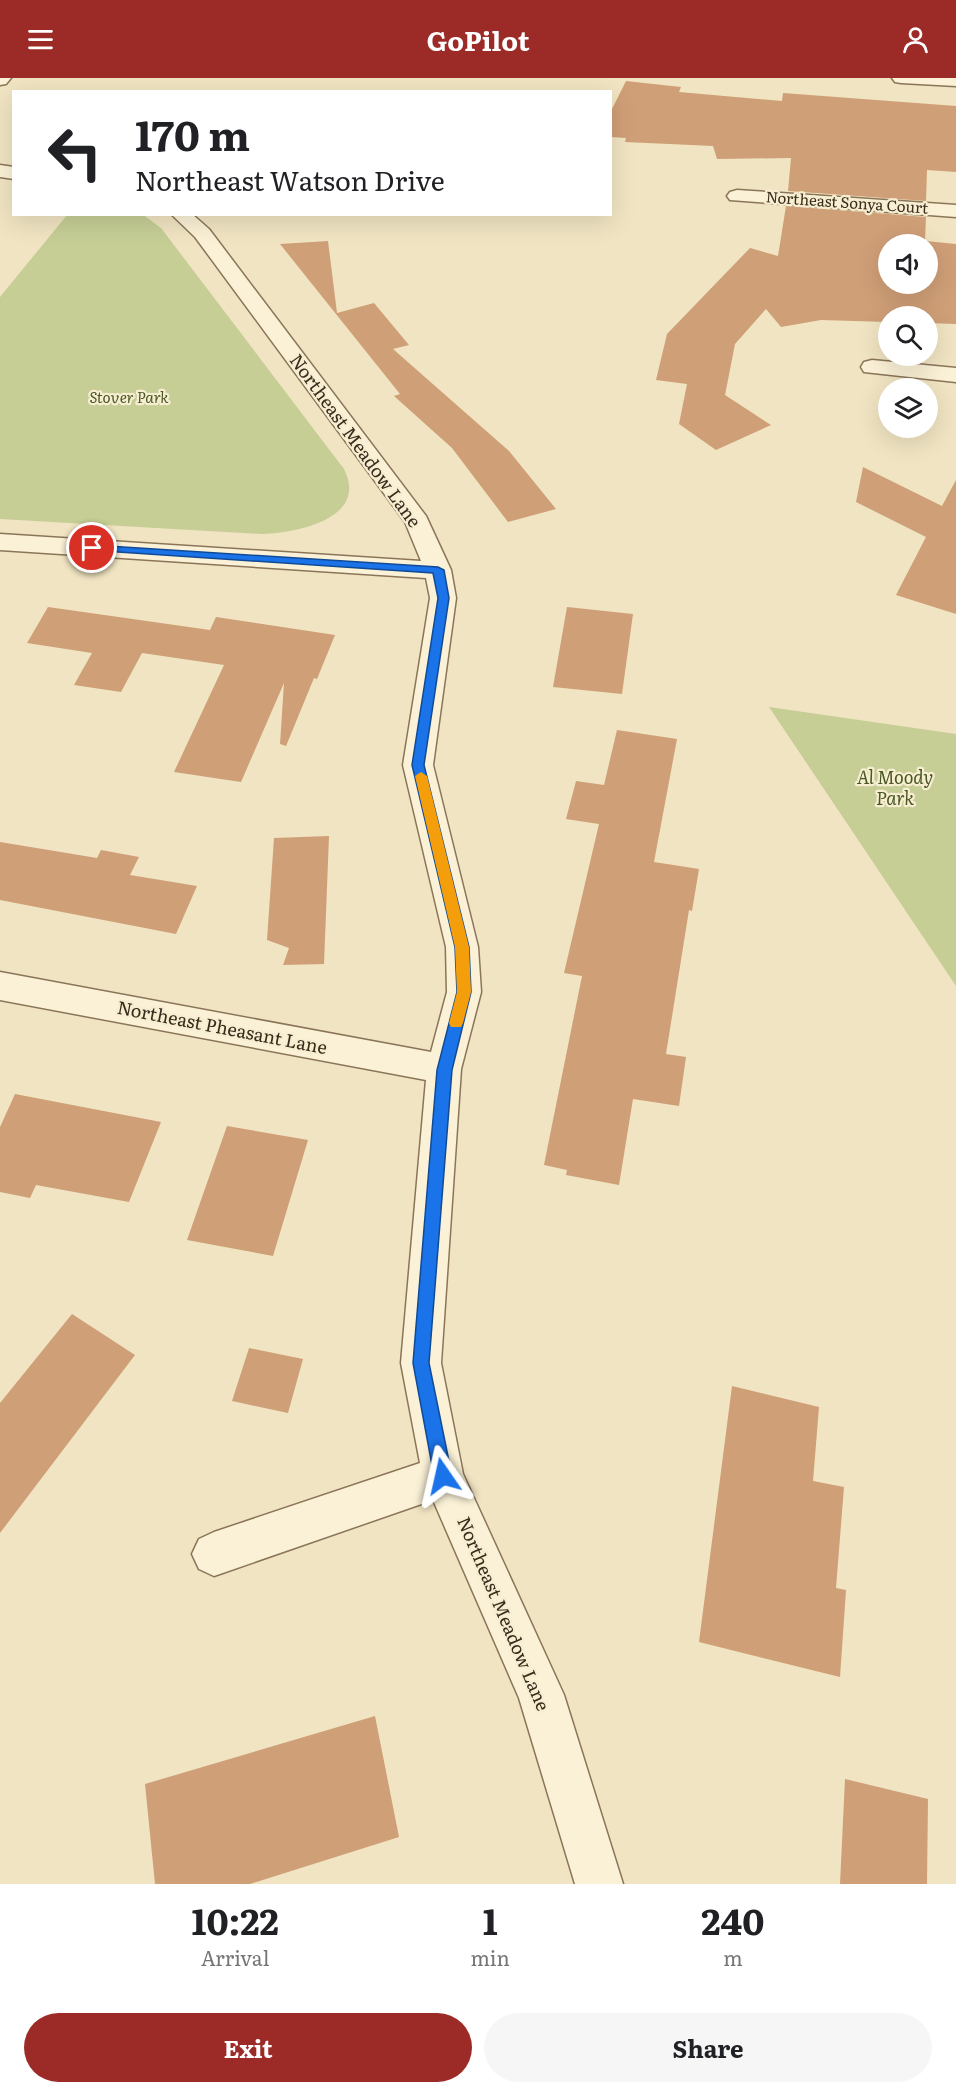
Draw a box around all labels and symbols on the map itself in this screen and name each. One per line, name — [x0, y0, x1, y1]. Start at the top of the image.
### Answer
street label: Northeast Sonya Court — [765, 184, 929, 219]
street label: Northeast Meadow Lane — [284, 348, 429, 533]
park label: Stover Park — [90, 385, 169, 408]
pin — [66, 522, 117, 573]
park label: Al Moody Park — [857, 763, 933, 811]
street label: Northeast Pheasant Lane — [115, 993, 330, 1060]
position arrow — [411, 1444, 475, 1508]
street label: Northeast Meadow Lane — [451, 1512, 558, 1715]

